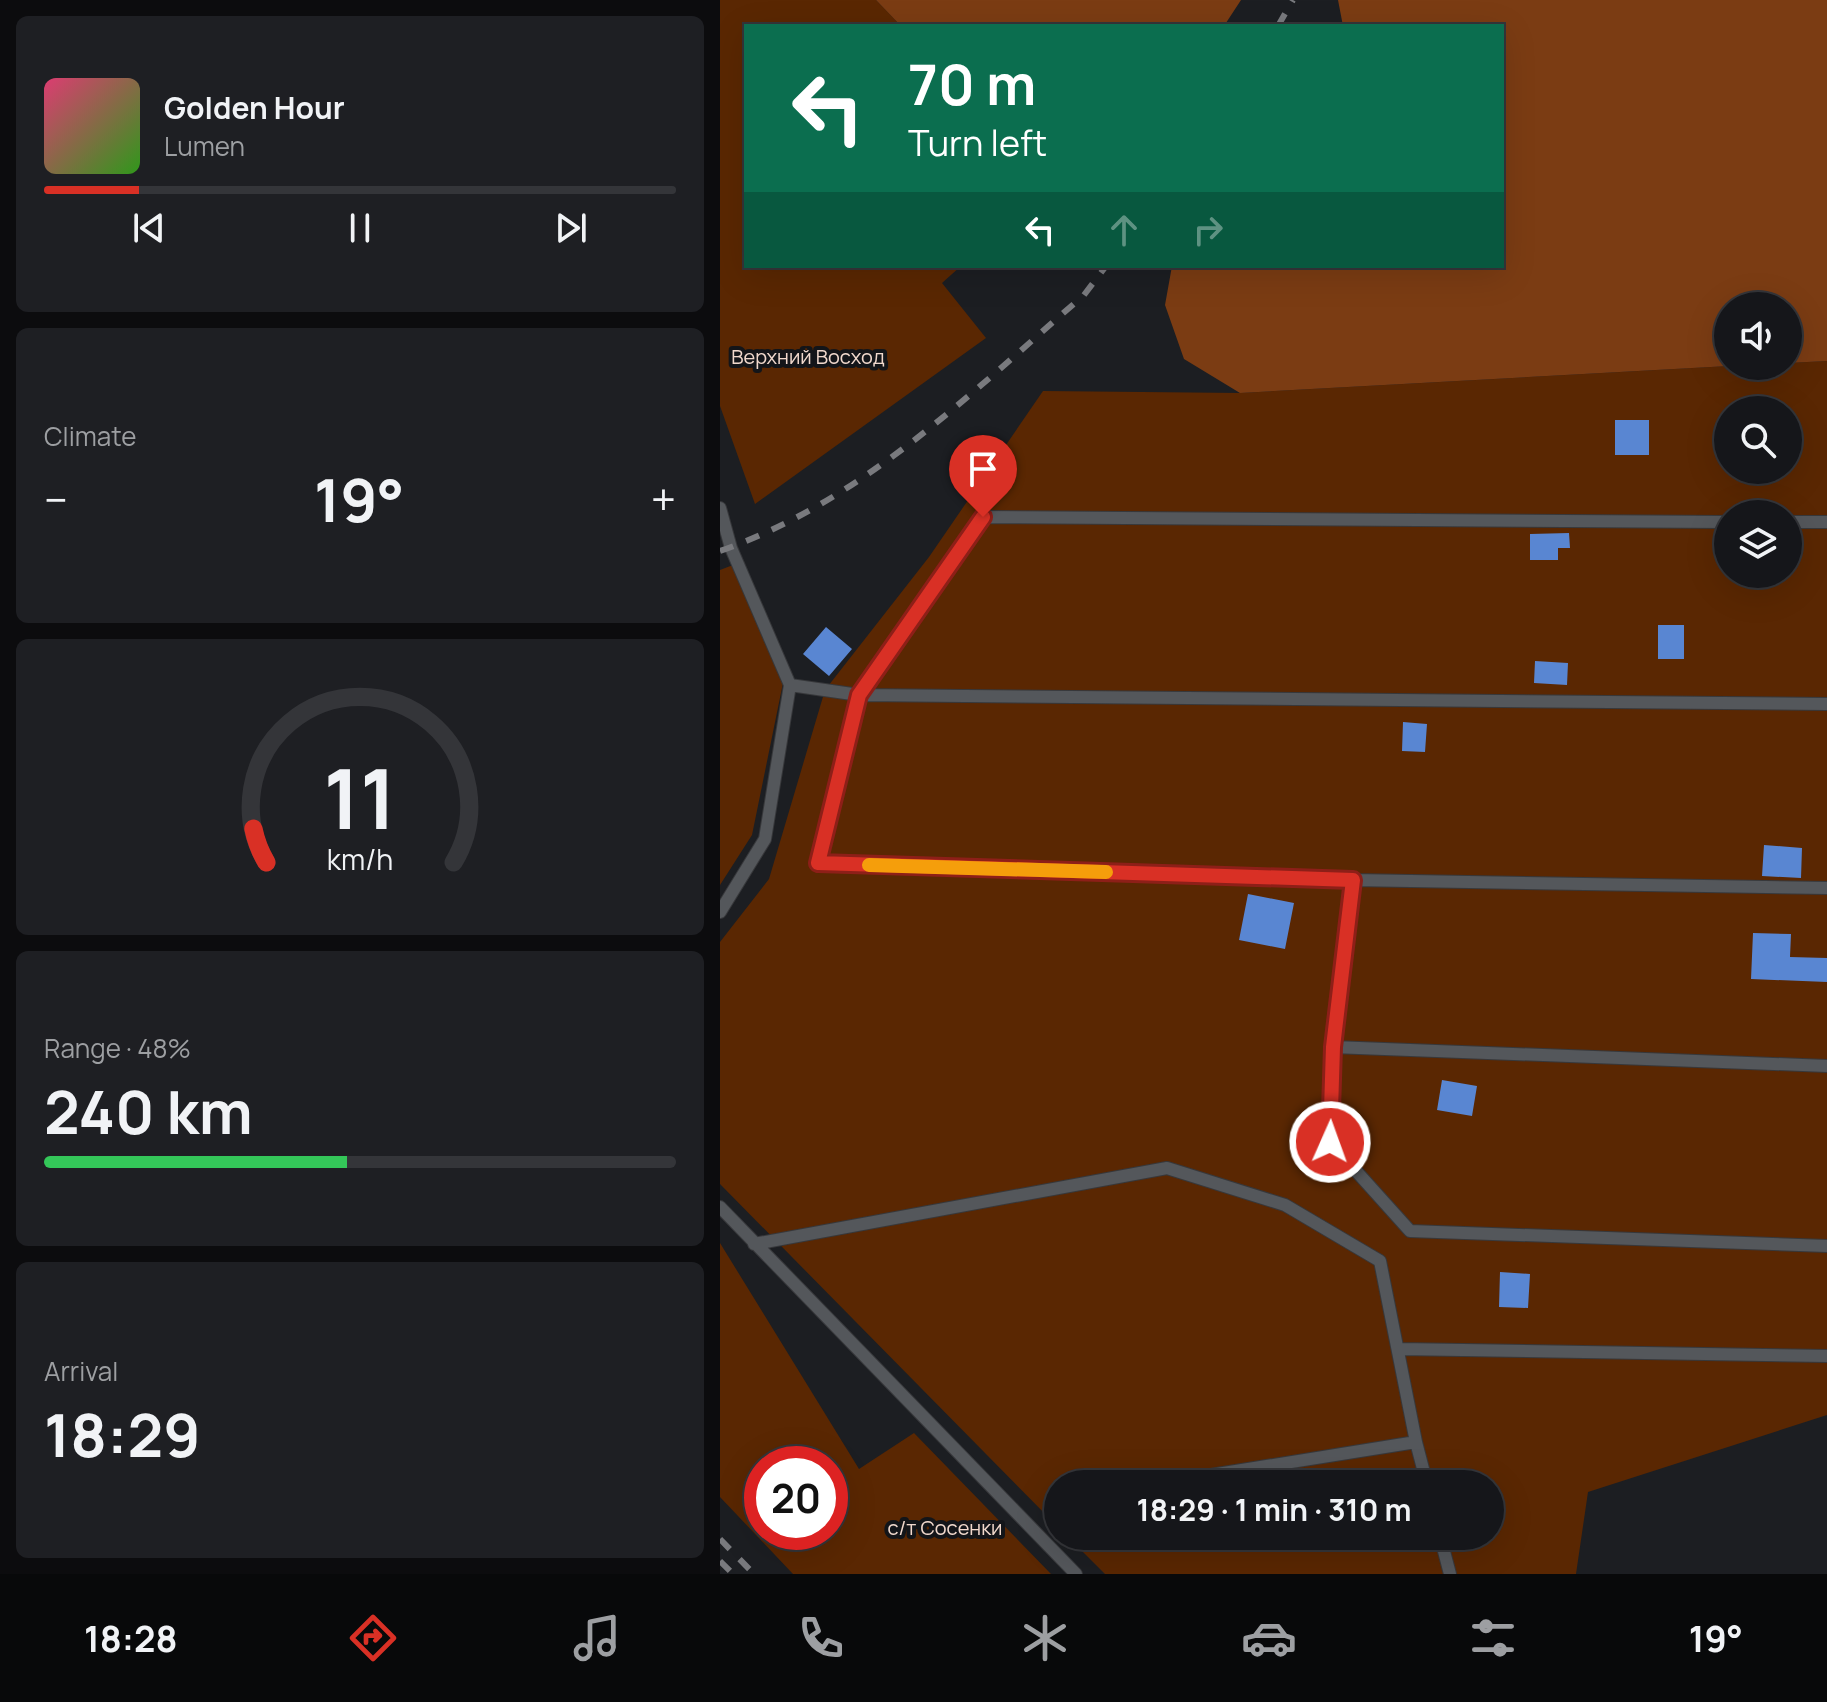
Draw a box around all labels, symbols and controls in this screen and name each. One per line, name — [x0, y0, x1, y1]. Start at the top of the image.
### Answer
text: 70 m — [908, 45, 1036, 122]
icon: left — [776, 56, 880, 160]
text: Golden Hour — [164, 87, 345, 128]
text: Turn left — [908, 118, 1047, 167]
text: Lumen — [164, 128, 245, 164]
icon: previous — [127, 206, 171, 250]
icon: pause — [338, 206, 382, 250]
icon: next — [549, 206, 593, 250]
icon: left — [1018, 208, 1062, 252]
icon: ahead — [1102, 208, 1146, 252]
icon: right — [1186, 208, 1230, 252]
map controls — [1714, 292, 1802, 588]
button: sound — [1714, 292, 1802, 380]
park label: Верхний Восход — [731, 343, 885, 370]
button: search — [1714, 396, 1802, 484]
text: Climate — [44, 418, 136, 454]
pin — [949, 435, 1017, 517]
icon: arrive — [961, 447, 1005, 491]
text: 19° — [314, 458, 404, 540]
text: − — [44, 469, 68, 529]
text: + — [651, 469, 676, 529]
button: layers — [1714, 500, 1802, 588]
text: 11 — [324, 740, 396, 854]
text: km/h — [327, 840, 393, 879]
text: Range · 48% — [44, 1030, 191, 1066]
text: 240 km — [44, 1070, 253, 1152]
position arrow — [1288, 1100, 1372, 1184]
text: Arrival — [44, 1353, 118, 1389]
text: 18:29 — [44, 1393, 201, 1475]
speed limit sign: 20 — [744, 1446, 848, 1550]
text: 18:29 · 1 min · 310 m — [1137, 1489, 1411, 1530]
park label: с/т Сосенки — [888, 1514, 1002, 1541]
icon: directions — [345, 1610, 401, 1666]
icon: music — [569, 1610, 625, 1666]
icon: phone — [793, 1610, 849, 1666]
icon: climate — [1017, 1610, 1073, 1666]
icon: car — [1241, 1610, 1297, 1666]
icon: filters — [1465, 1610, 1521, 1666]
text: 18:28 — [84, 1614, 178, 1663]
text: 19° — [1689, 1614, 1743, 1663]

